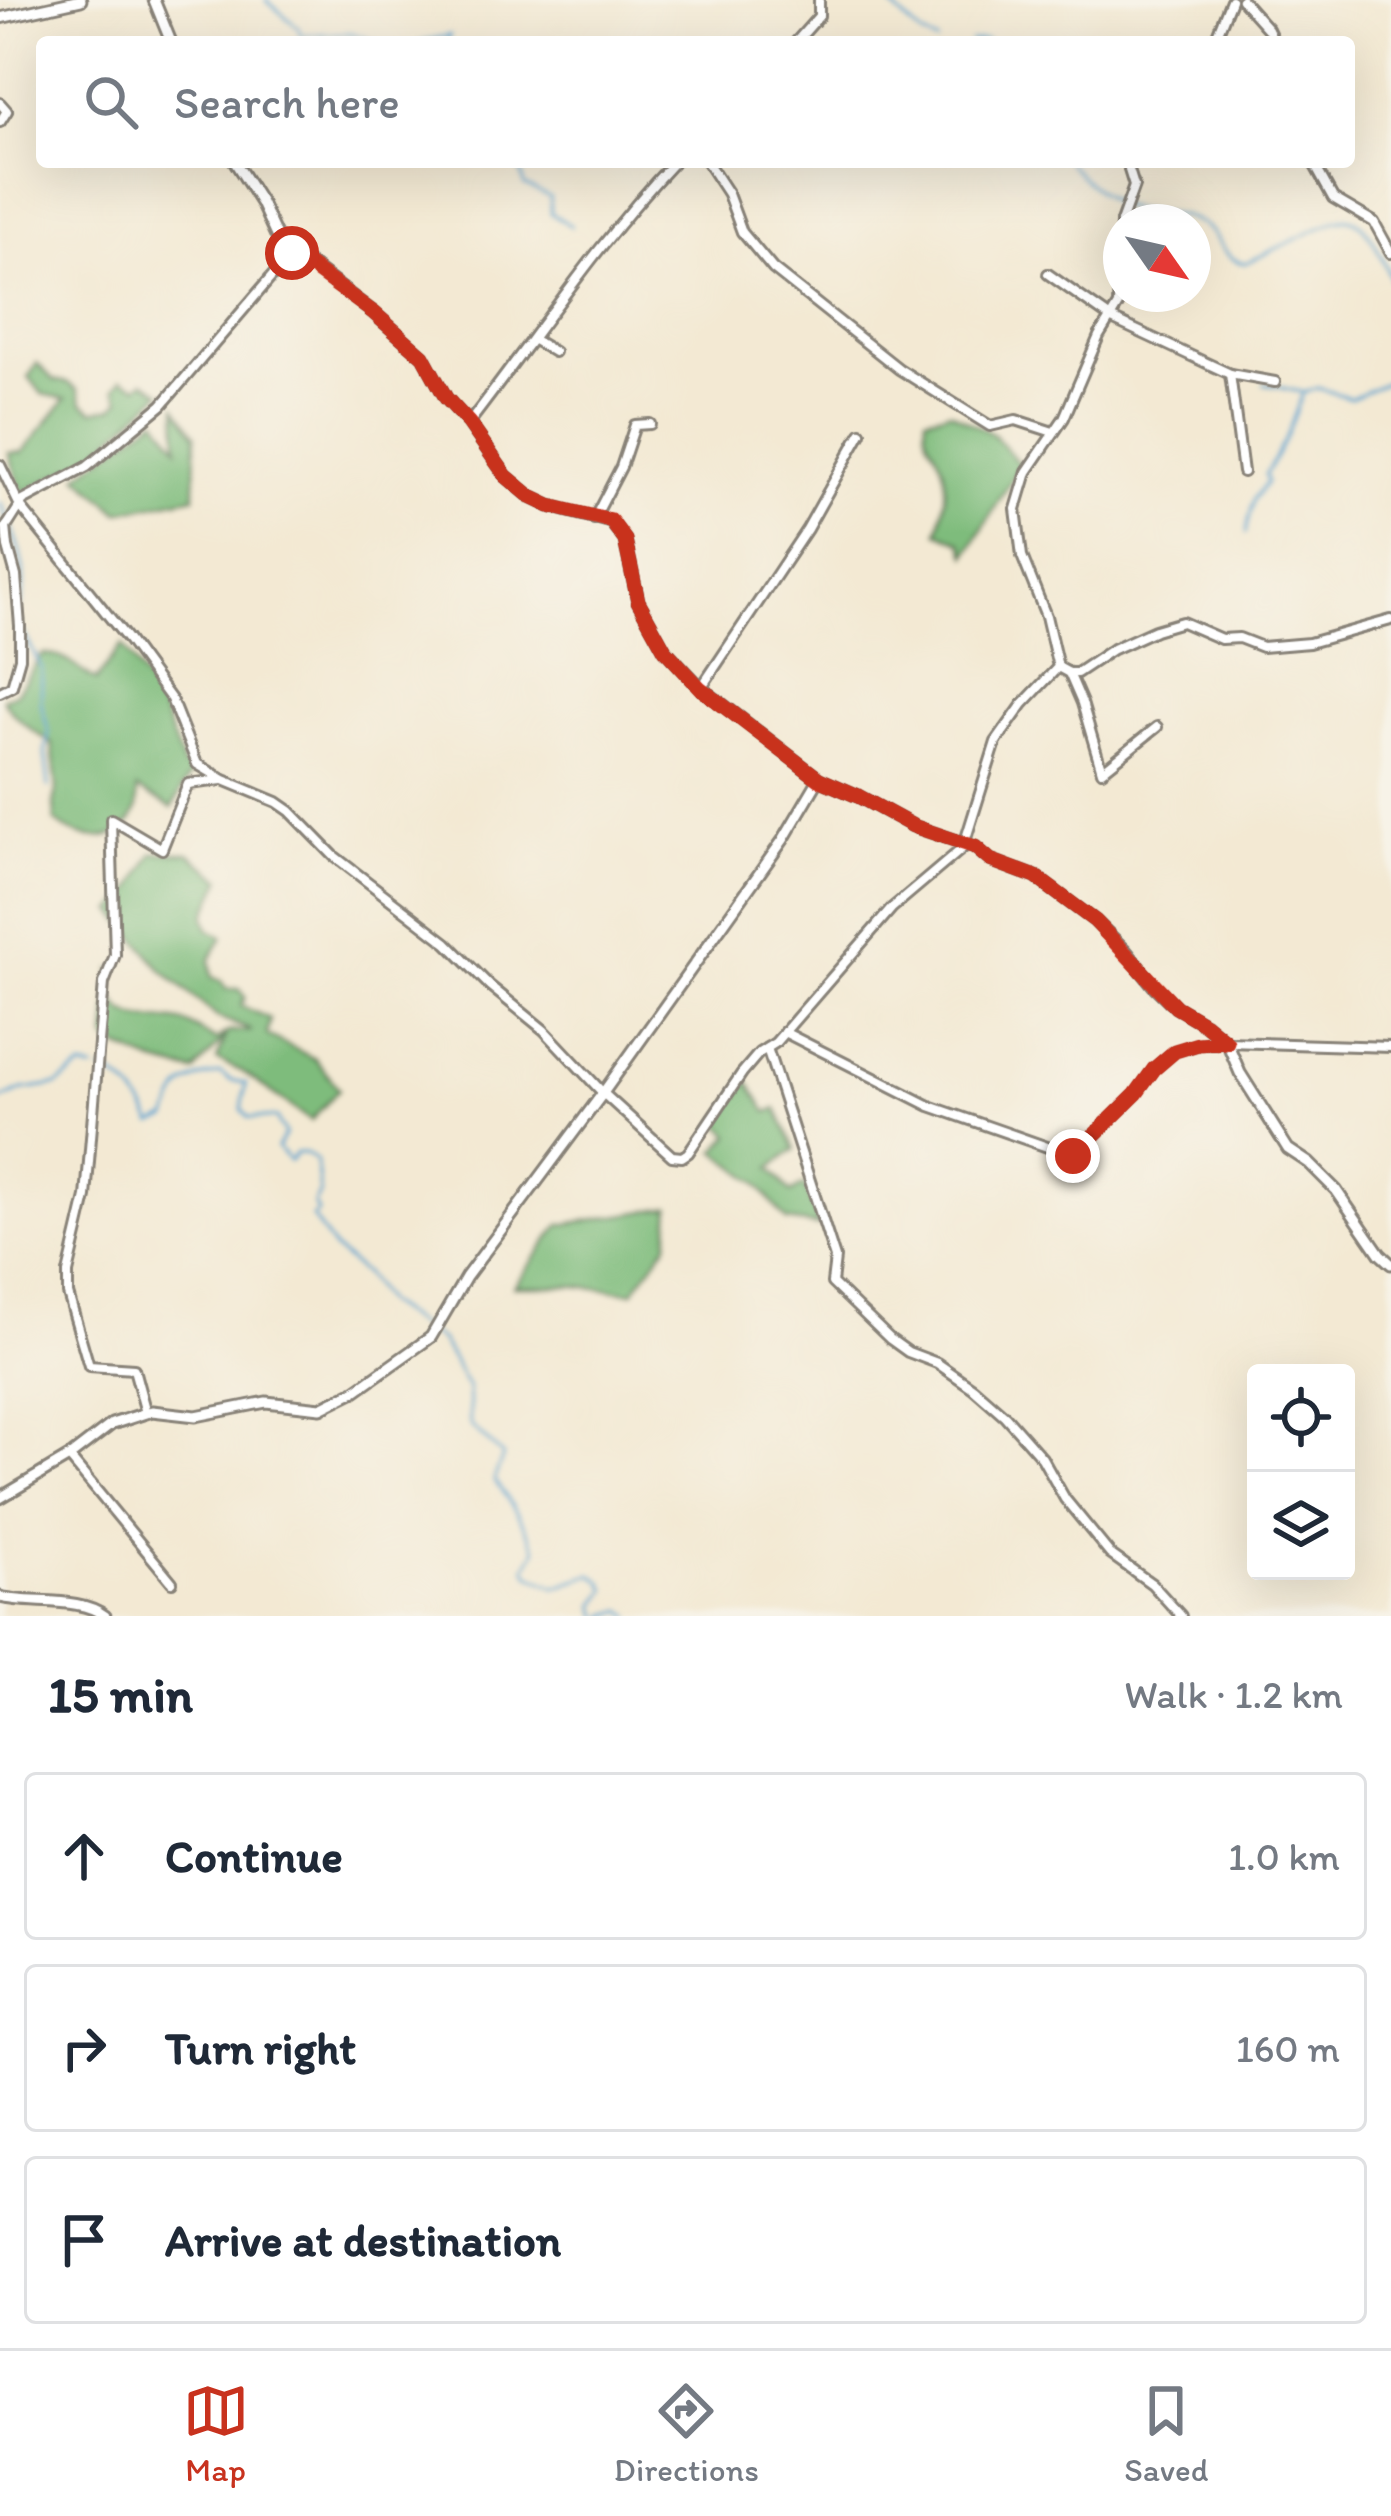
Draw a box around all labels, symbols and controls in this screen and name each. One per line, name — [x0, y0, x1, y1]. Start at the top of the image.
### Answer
search box — [36, 36, 1355, 168]
icon: search — [78, 69, 144, 135]
text: Search here — [174, 75, 400, 129]
north arrow — [1103, 204, 1211, 312]
route start — [265, 226, 319, 280]
route end — [1046, 1129, 1100, 1183]
map controls — [1247, 1364, 1355, 1580]
button: locate — [1247, 1364, 1355, 1472]
button: layers — [1247, 1472, 1355, 1580]
text: 15 min — [48, 1664, 193, 1725]
text: Walk · 1.2 km — [1124, 1671, 1343, 1718]
icon: ahead — [51, 1823, 117, 1889]
text: Continue — [165, 1829, 343, 1883]
text: 1.0 km — [1228, 1833, 1340, 1880]
icon: right — [51, 2015, 117, 2081]
text: Turn right — [165, 2021, 356, 2075]
text: 160 m — [1236, 2025, 1340, 2072]
icon: arrive — [51, 2207, 117, 2273]
text: Arrive at destination — [165, 2213, 561, 2267]
tab: Map — [183, 2378, 249, 2489]
tab: Directions — [614, 2378, 759, 2489]
tab: Saved — [1124, 2378, 1208, 2489]

